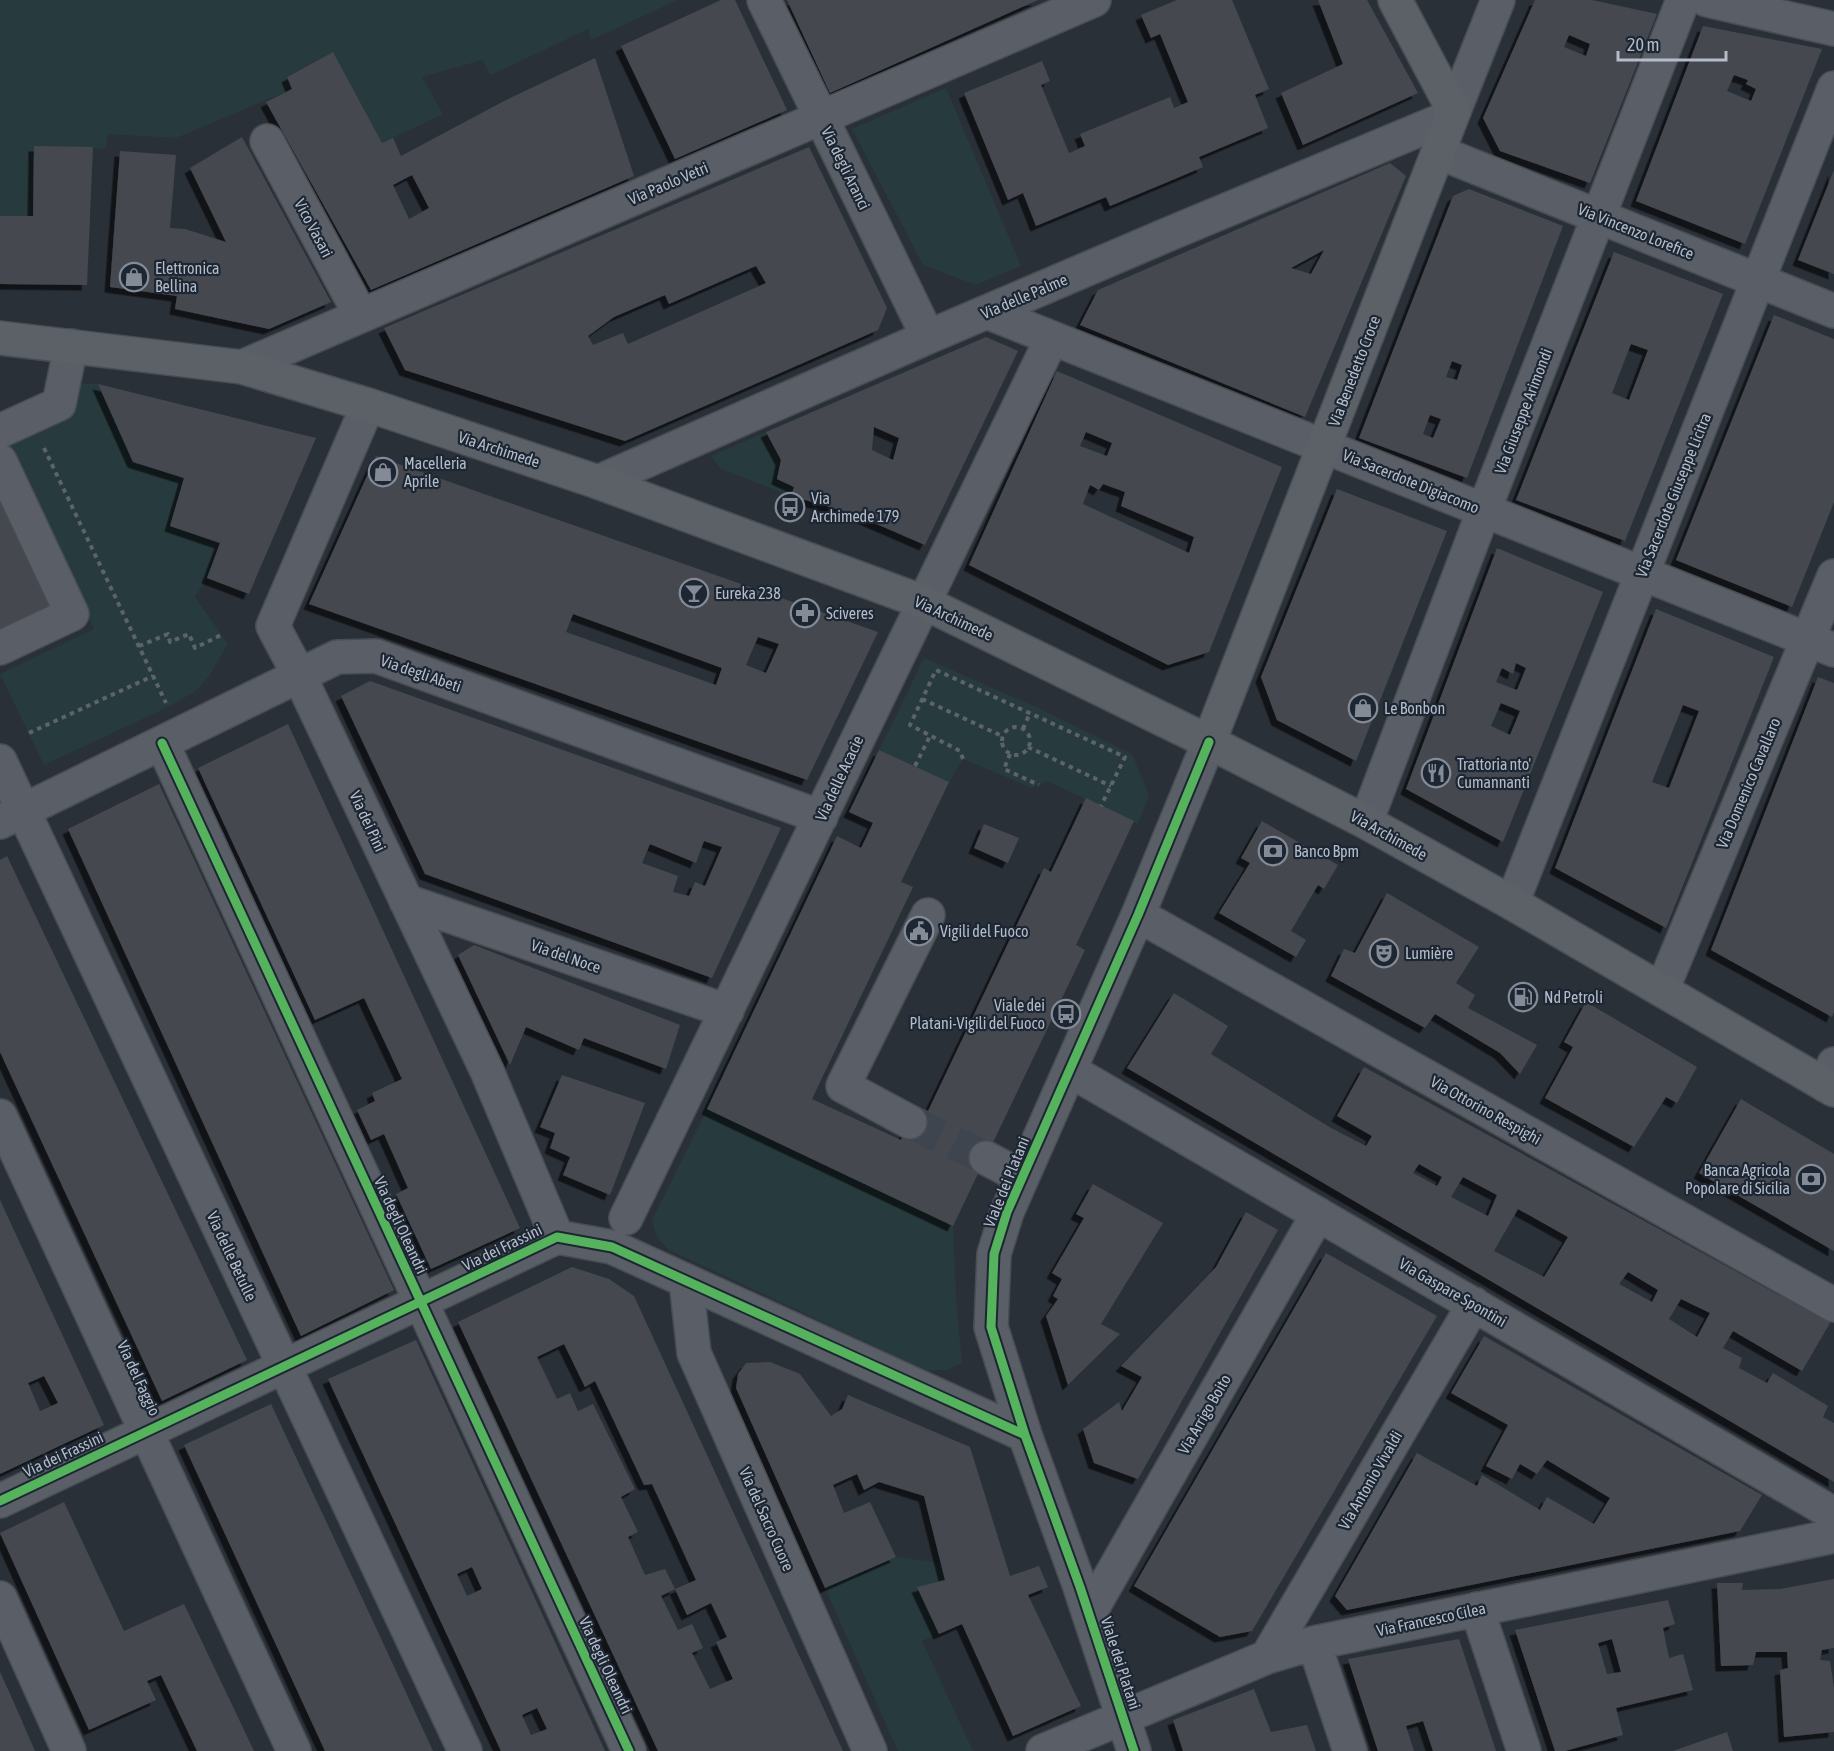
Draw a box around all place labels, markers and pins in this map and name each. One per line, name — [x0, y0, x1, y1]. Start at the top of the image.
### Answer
place label: Elettronica Bellina — [155, 259, 219, 295]
shop icon: Elettronica Bellina — [118, 261, 150, 293]
place label: Macelleria Aprile — [404, 454, 467, 491]
shop icon: Macelleria Aprile — [367, 456, 399, 488]
place label: Via Archimede 179 — [811, 489, 899, 525]
bus stop icon: Via Archimede 179 — [774, 491, 806, 523]
bar icon: Eureka 238 — [678, 577, 710, 609]
place label: Eureka 238 — [715, 584, 781, 602]
pharmacy icon: Sciveres — [789, 597, 821, 629]
place label: Sciveres — [826, 604, 874, 622]
shop icon: Le Bonbon — [1347, 692, 1379, 724]
place label: Le Bonbon — [1384, 699, 1445, 717]
place label: Trattoria nto' Cumannanti — [1457, 755, 1532, 791]
restaurant icon: Trattoria nto' Cumannanti — [1420, 757, 1452, 789]
bank icon: Banco Bpm — [1257, 835, 1289, 867]
place label: Banco Bpm — [1294, 842, 1359, 861]
public building icon: Vigili del Fuoco — [903, 915, 935, 947]
place label: Vigili del Fuoco — [940, 922, 1028, 941]
theatre icon: Lumière — [1368, 937, 1400, 969]
place label: Lumière — [1405, 944, 1453, 962]
fuel station icon: Nd Petroli — [1507, 981, 1539, 1013]
place label: Nd Petroli — [1544, 988, 1603, 1006]
place label: Viale dei Platani-Vigili del Fuoco — [910, 996, 1045, 1033]
bus stop icon: Viale dei Platani-Vigili del Fuoco — [1050, 998, 1082, 1030]
place label: Banca Agricola Popolare di Sicilia — [1685, 1161, 1790, 1198]
bank icon: Banca Agricola Popolare di Sicilia — [1795, 1163, 1827, 1195]

